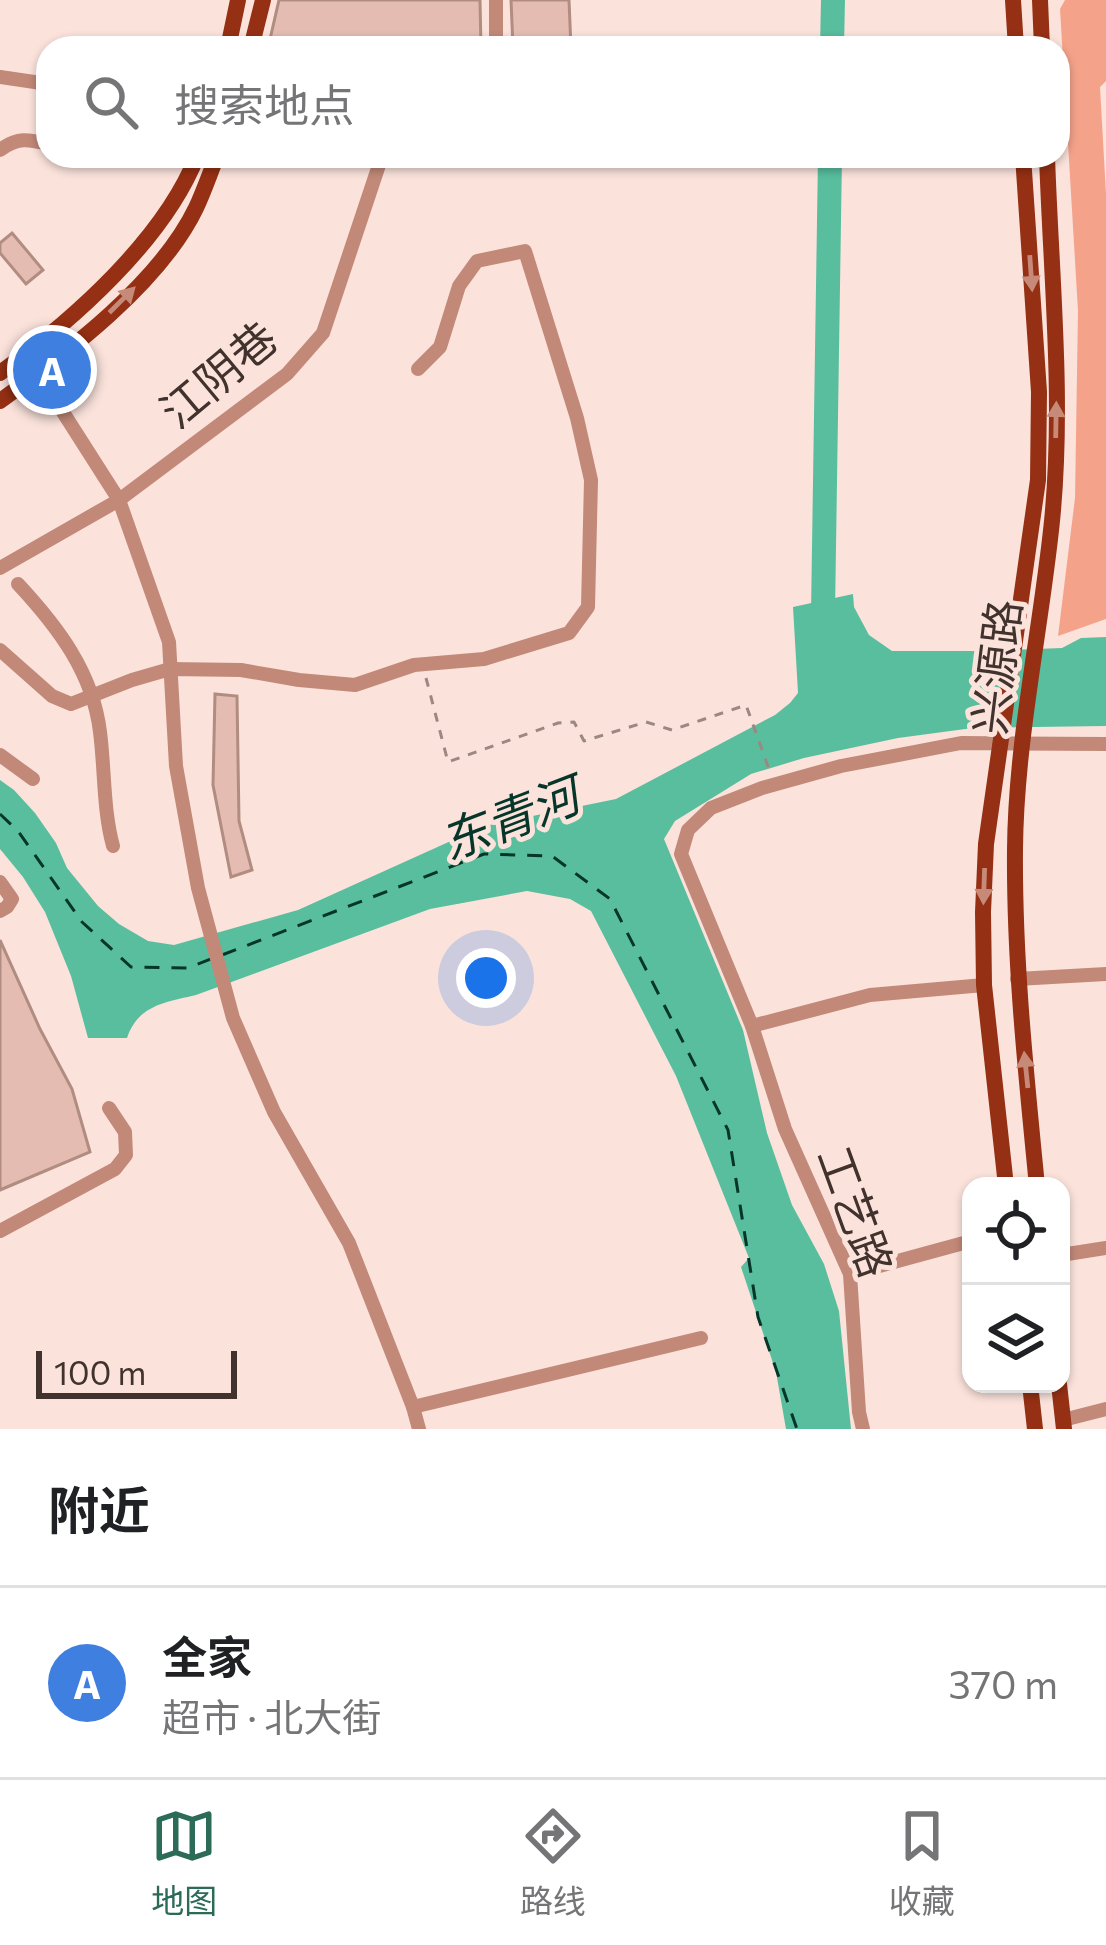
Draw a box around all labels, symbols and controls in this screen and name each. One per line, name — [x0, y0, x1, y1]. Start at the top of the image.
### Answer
search box — [36, 36, 1070, 168]
icon: search — [78, 69, 144, 135]
text: 搜索地点 — [174, 76, 354, 131]
one-way arrow — [1022, 255, 1041, 292]
one-way arrow — [108, 286, 136, 314]
street label: 江阴巷 — [148, 309, 287, 438]
pin: A — [13, 325, 91, 415]
one-way arrow — [1047, 400, 1066, 438]
street label: 兴源路 — [959, 596, 1030, 737]
water label: 东青河 — [431, 760, 594, 870]
one-way arrow — [974, 868, 993, 906]
your location — [456, 948, 516, 1008]
one-way arrow — [1016, 1050, 1035, 1088]
street label: 工艺路 — [808, 1138, 906, 1284]
map controls — [962, 1177, 1070, 1393]
button: locate — [962, 1177, 1070, 1285]
button: layers — [962, 1285, 1070, 1393]
scale bar — [36, 1345, 237, 1398]
text: 100 m — [54, 1351, 146, 1392]
text: 附近 — [48, 1477, 150, 1540]
text: 全家 — [162, 1628, 252, 1683]
text: A — [73, 1659, 101, 1707]
text: 370 m — [948, 1659, 1058, 1707]
text: 超市 · 北大街 — [162, 1692, 381, 1740]
tab: 地图 — [151, 1803, 217, 1923]
tab: 路线 — [520, 1803, 586, 1923]
tab: 收藏 — [889, 1803, 955, 1923]

